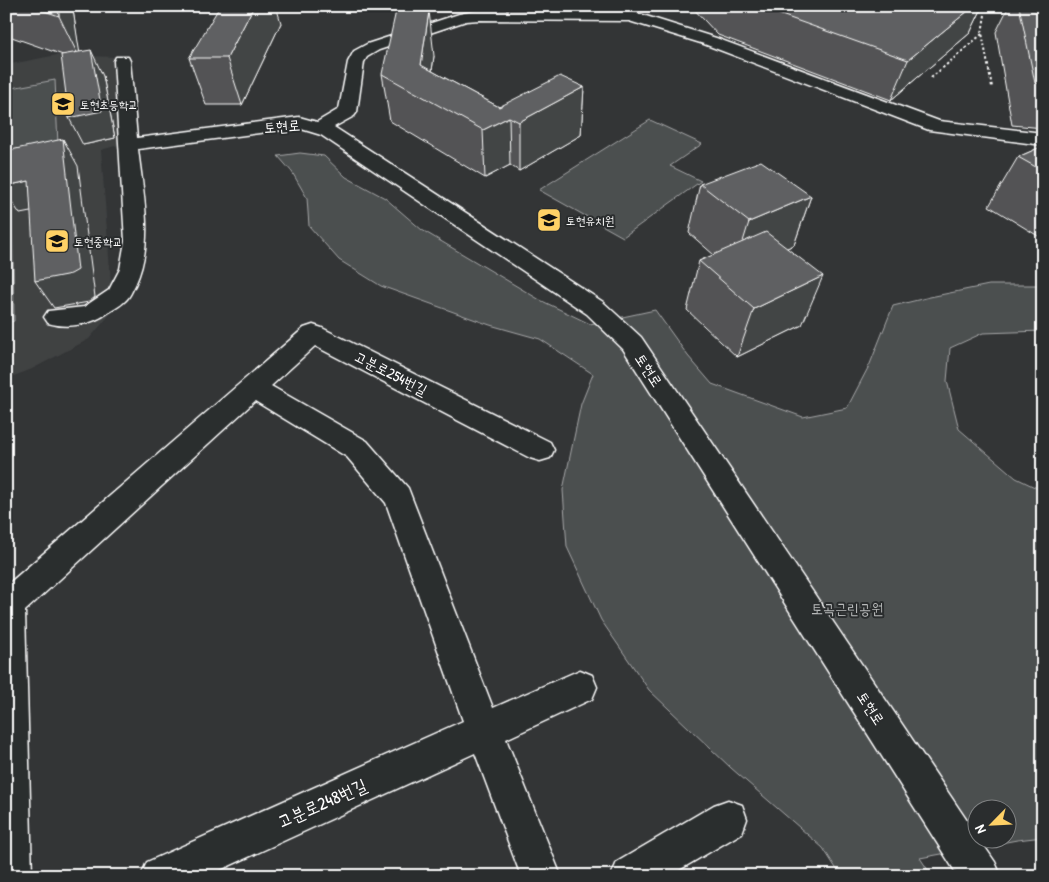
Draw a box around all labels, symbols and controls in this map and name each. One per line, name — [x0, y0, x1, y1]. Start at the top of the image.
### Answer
school or university icon: 토현초등학교 — [50, 91, 76, 117]
place label: 토현초등학교 — [80, 96, 138, 113]
street label: 토현로 — [263, 114, 301, 138]
school or university icon: 토현유치원 — [536, 207, 562, 233]
place label: 토현유치원 — [566, 212, 614, 229]
school or university icon: 토현중학교 — [44, 228, 70, 254]
place label: 토현중학교 — [74, 233, 122, 250]
street label: 고분로254번길 — [351, 346, 431, 400]
street label: 토현로 — [630, 349, 668, 391]
park label: 토곡근린공원 — [811, 598, 883, 619]
street label: 토현로 — [852, 687, 890, 729]
street label: 고분로248번길 — [273, 772, 371, 834]
north arrow — [966, 800, 1016, 850]
text: N — [969, 822, 990, 837]

